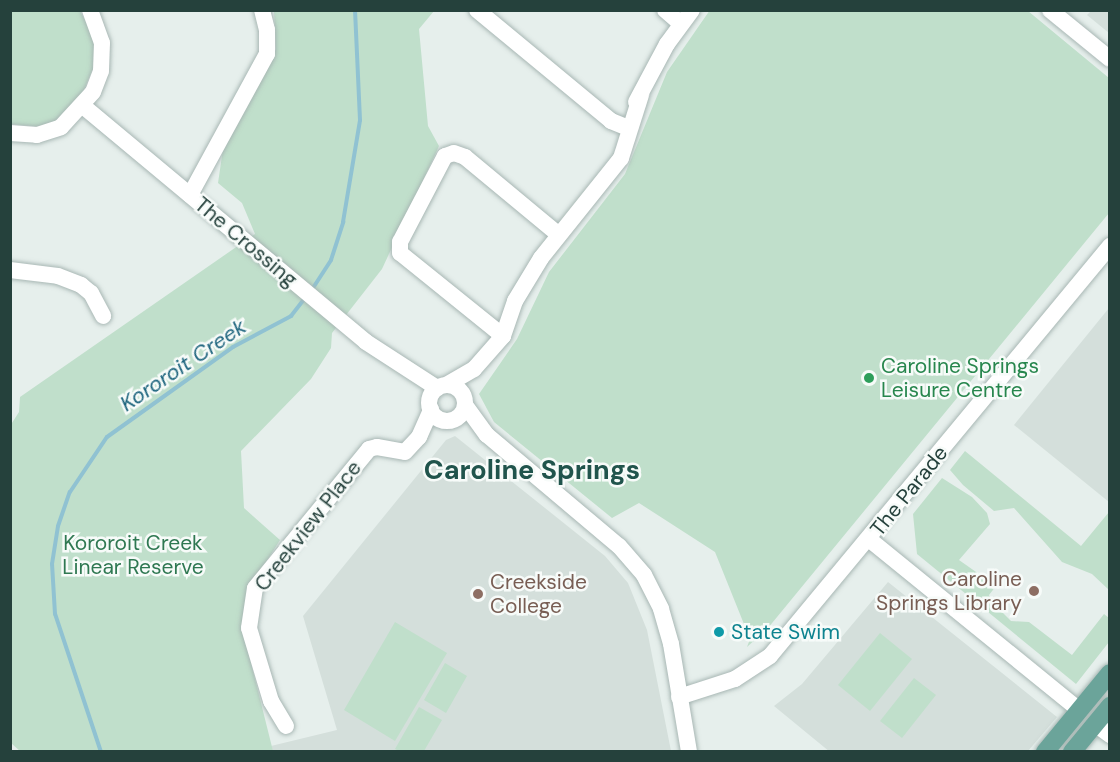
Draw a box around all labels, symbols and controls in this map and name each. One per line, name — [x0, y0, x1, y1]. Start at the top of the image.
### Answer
street label: The Crossing — [190, 192, 302, 292]
water label: Kororoit Creek — [115, 313, 251, 417]
place label: Caroline Springs Leisure Centre — [881, 353, 1039, 403]
marker: Caroline Springs Leisure Centre — [862, 371, 876, 385]
street label: The Parade — [865, 441, 953, 541]
district label: Caroline Springs — [424, 454, 640, 486]
street label: Creekview Place — [249, 456, 367, 596]
park label: Kororoit Creek Linear Reserve — [62, 530, 204, 580]
place label: Caroline Springs Library — [876, 566, 1022, 616]
place label: Creekside College — [490, 569, 587, 619]
marker: Caroline Springs Library — [1027, 584, 1041, 598]
marker: Creekside College — [471, 587, 485, 601]
place label: State Swim — [731, 619, 840, 645]
marker: State Swim — [712, 625, 726, 639]

